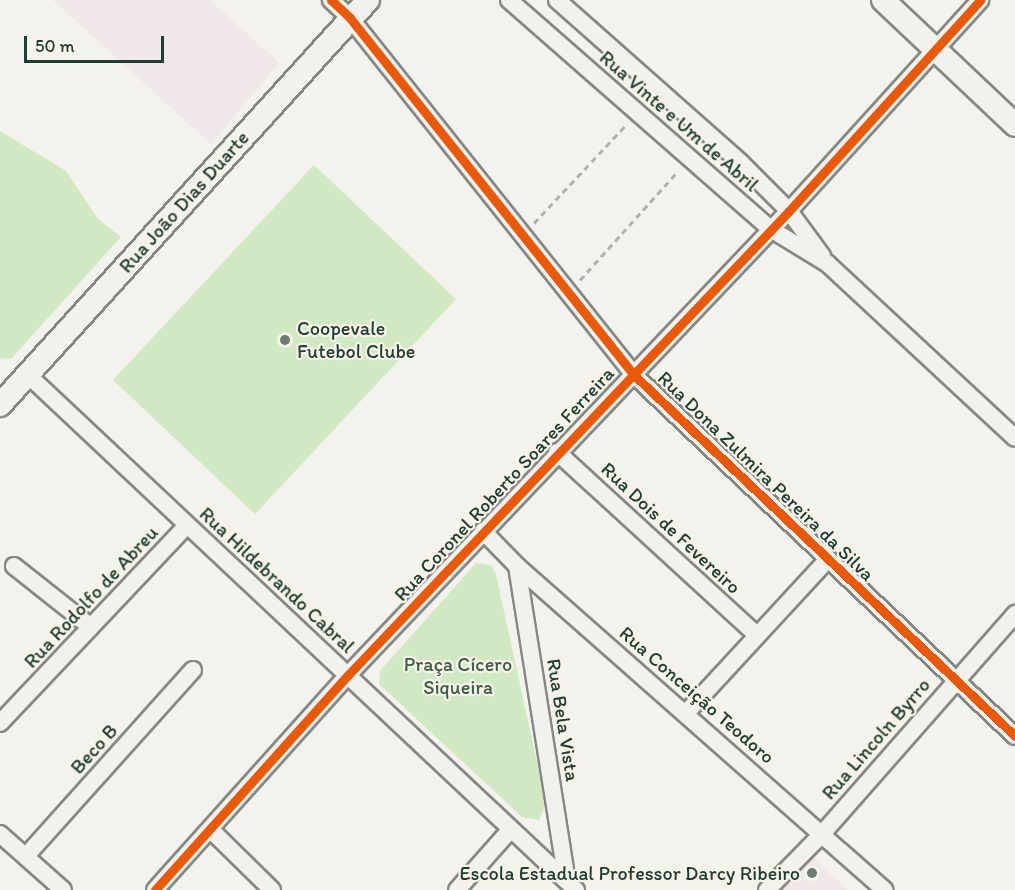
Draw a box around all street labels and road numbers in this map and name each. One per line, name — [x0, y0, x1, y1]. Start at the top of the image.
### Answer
street label: Rua Vinte e Um de Abril — [595, 46, 763, 196]
street label: Rua João Dias Duarte — [114, 126, 254, 278]
street label: Rua Coronel Roberto Soares Ferreira — [389, 362, 619, 606]
street label: Rua Dona Zulmira Pereira da Silva — [653, 366, 879, 586]
street label: Rua Dois de Fevereiro — [596, 457, 746, 599]
street label: Rua Hildebrando Cabral — [194, 502, 360, 658]
street label: Rua Rodolfo de Abreu — [19, 521, 163, 673]
street label: Rua Conceição Teodoro — [614, 621, 780, 769]
street label: Rua Bela Vista — [542, 657, 584, 783]
street label: Rua Lincoln Byrro — [817, 674, 935, 804]
street label: Beco B — [65, 719, 123, 779]

